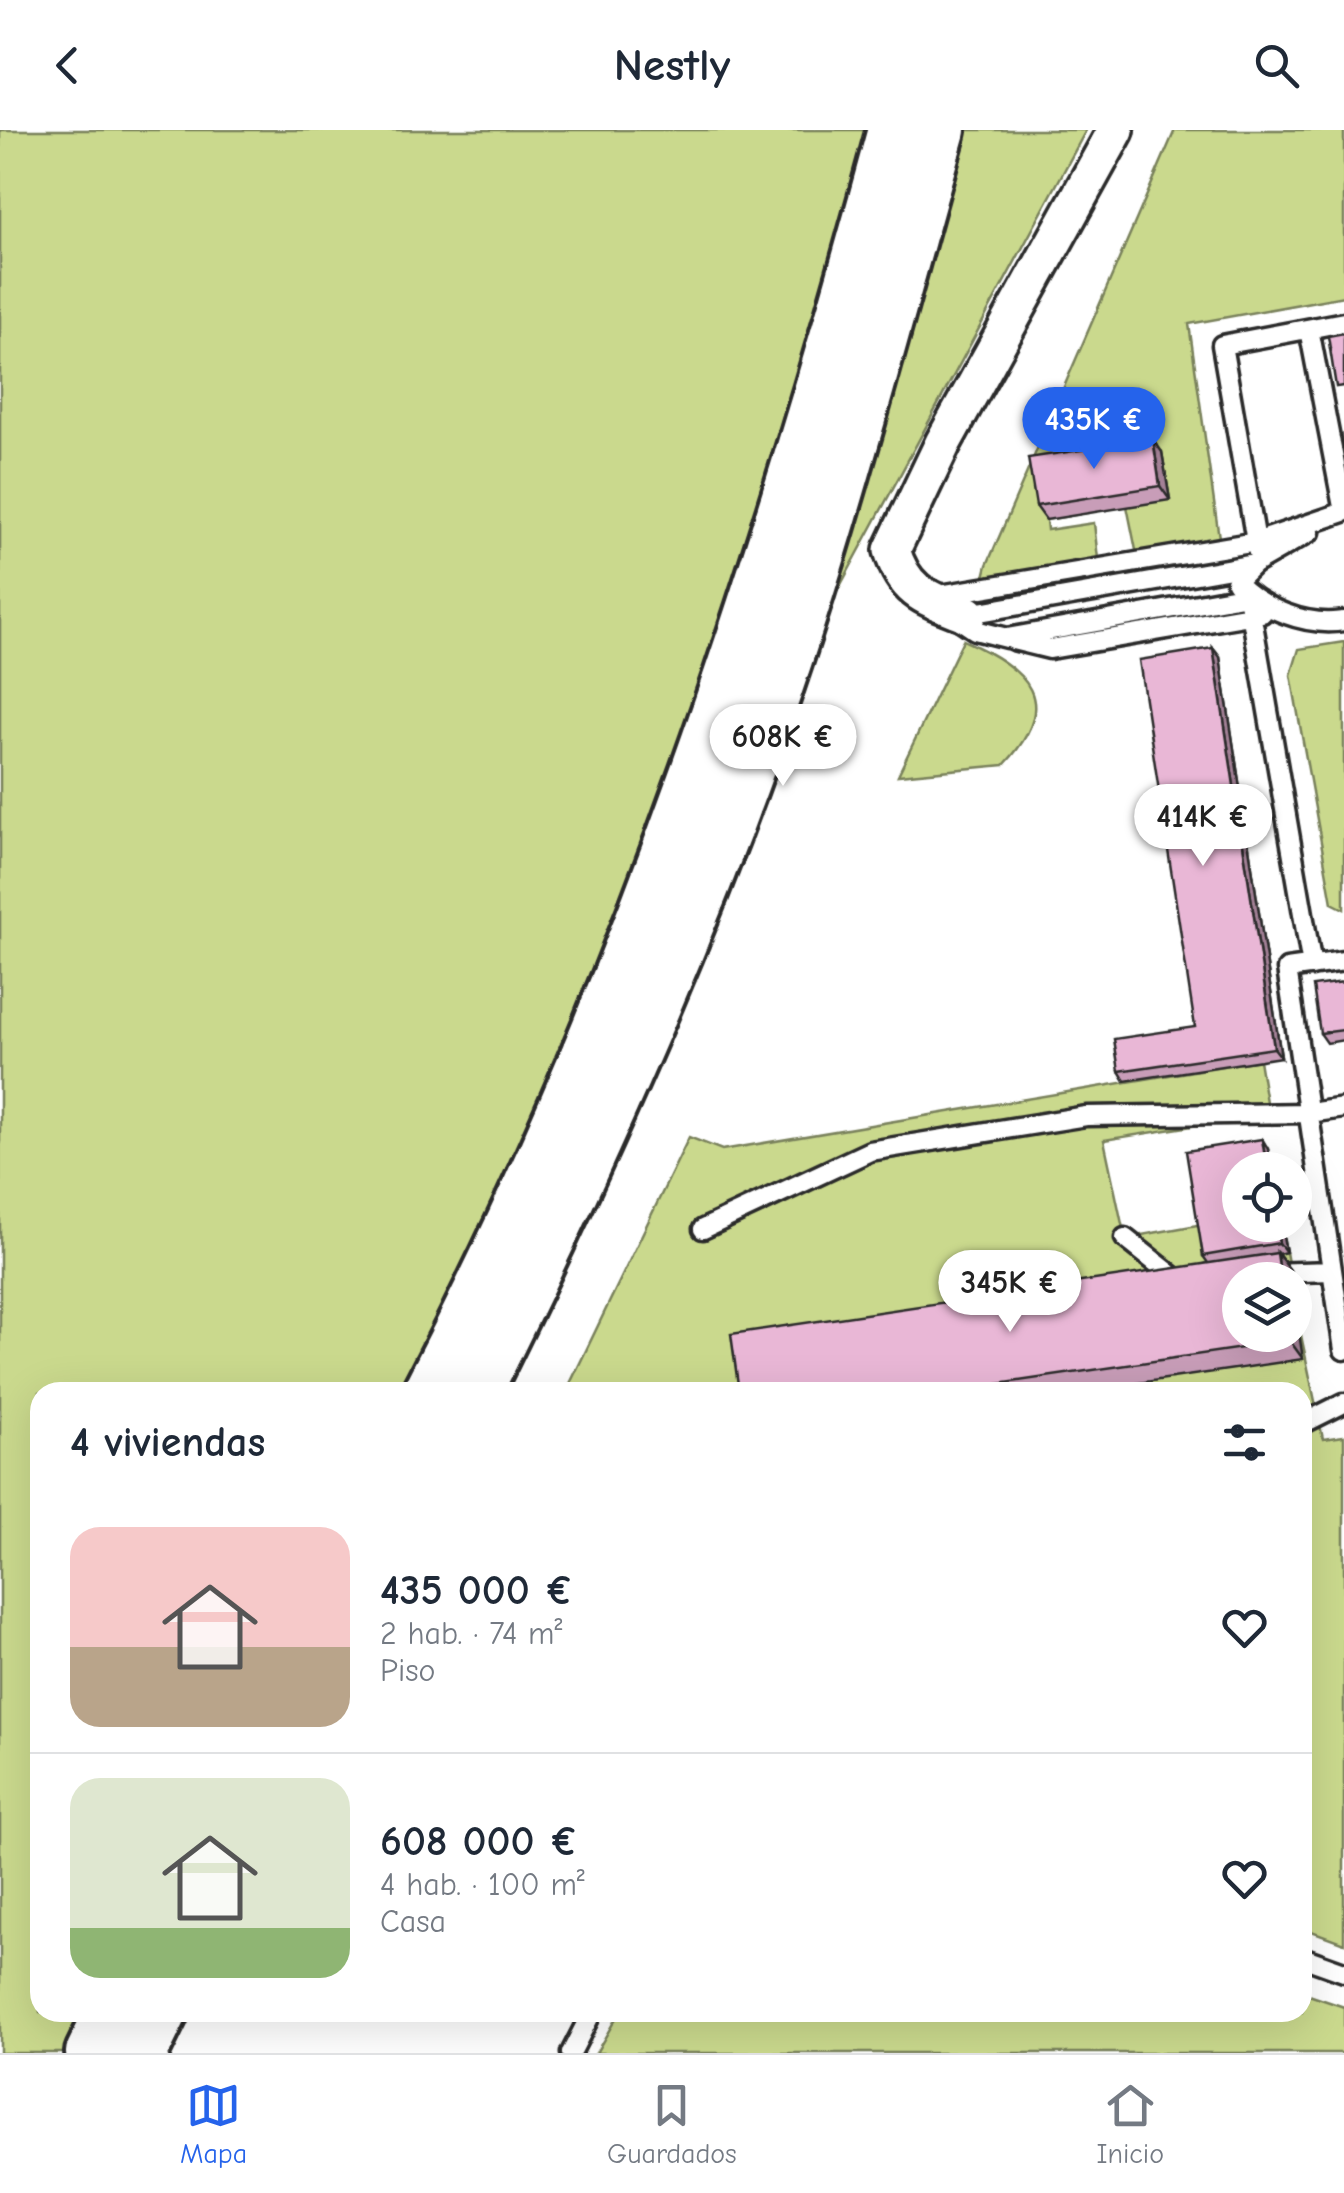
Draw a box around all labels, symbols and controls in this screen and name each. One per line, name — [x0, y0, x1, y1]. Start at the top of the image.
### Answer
icon: back — [40, 38, 95, 93]
icon: search — [1249, 38, 1304, 93]
text: Nestly — [614, 39, 730, 91]
pin: 435K € — [1013, 387, 1175, 472]
text: 435K € — [1044, 401, 1144, 438]
pin: 608K € — [702, 704, 864, 789]
text: 608K € — [732, 718, 834, 755]
pin: 414K € — [1122, 784, 1284, 869]
text: 414K € — [1156, 798, 1250, 835]
map controls — [1222, 1152, 1312, 1352]
button: locate — [1222, 1152, 1312, 1242]
pin: 345K € — [929, 1250, 1091, 1335]
button: layers — [1222, 1262, 1312, 1352]
text: 345K € — [960, 1264, 1060, 1301]
icon: filters — [1217, 1415, 1272, 1470]
text: 4 viviendas — [70, 1418, 265, 1467]
text: 435 000 € — [380, 1566, 574, 1615]
icon: home — [150, 1567, 270, 1687]
icon: heart — [1217, 1600, 1272, 1655]
text: 2 hab. · 74 m² — [380, 1615, 563, 1652]
text: Piso — [380, 1652, 435, 1689]
text: 608 000 € — [380, 1817, 578, 1866]
icon: home — [150, 1818, 270, 1938]
icon: heart — [1217, 1851, 1272, 1906]
text: 4 hab. · 100 m² — [380, 1866, 585, 1903]
text: Casa — [380, 1903, 446, 1940]
tab: Mapa — [180, 2078, 247, 2170]
tab: Guardados — [607, 2078, 737, 2170]
tab: Inicio — [1097, 2078, 1164, 2170]

